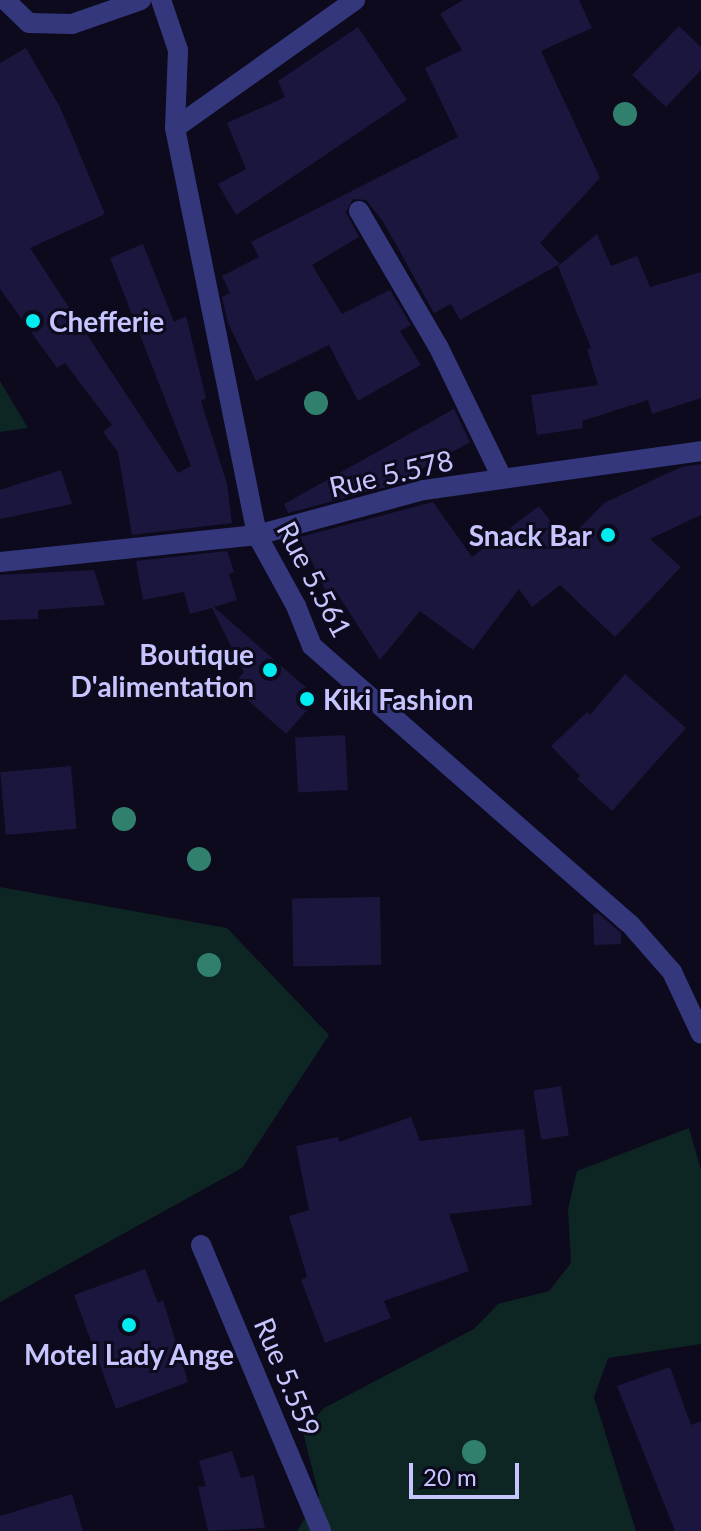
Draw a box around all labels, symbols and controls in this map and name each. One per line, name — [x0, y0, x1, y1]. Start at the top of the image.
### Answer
place label: Chefferie — [49, 304, 164, 338]
marker: Chefferie — [24, 312, 42, 330]
street label: Rue 5.578 — [326, 442, 456, 504]
street label: Rue 5.561 — [271, 515, 359, 643]
place label: Snack Bar — [469, 518, 592, 552]
marker: Snack Bar — [599, 526, 617, 544]
place label: Boutique D'alimentation — [71, 637, 254, 703]
marker: Boutique D'alimentation — [261, 661, 279, 679]
place label: Kiki Fashion — [323, 682, 473, 716]
marker: Kiki Fashion — [298, 690, 316, 708]
street label: Rue 5.559 — [248, 1312, 328, 1442]
marker: Motel Lady Ange — [120, 1316, 138, 1334]
place label: Motel Lady Ange — [23, 1337, 235, 1371]
scale bar — [413, 1447, 523, 1497]
text: 20 m — [423, 1462, 477, 1491]

